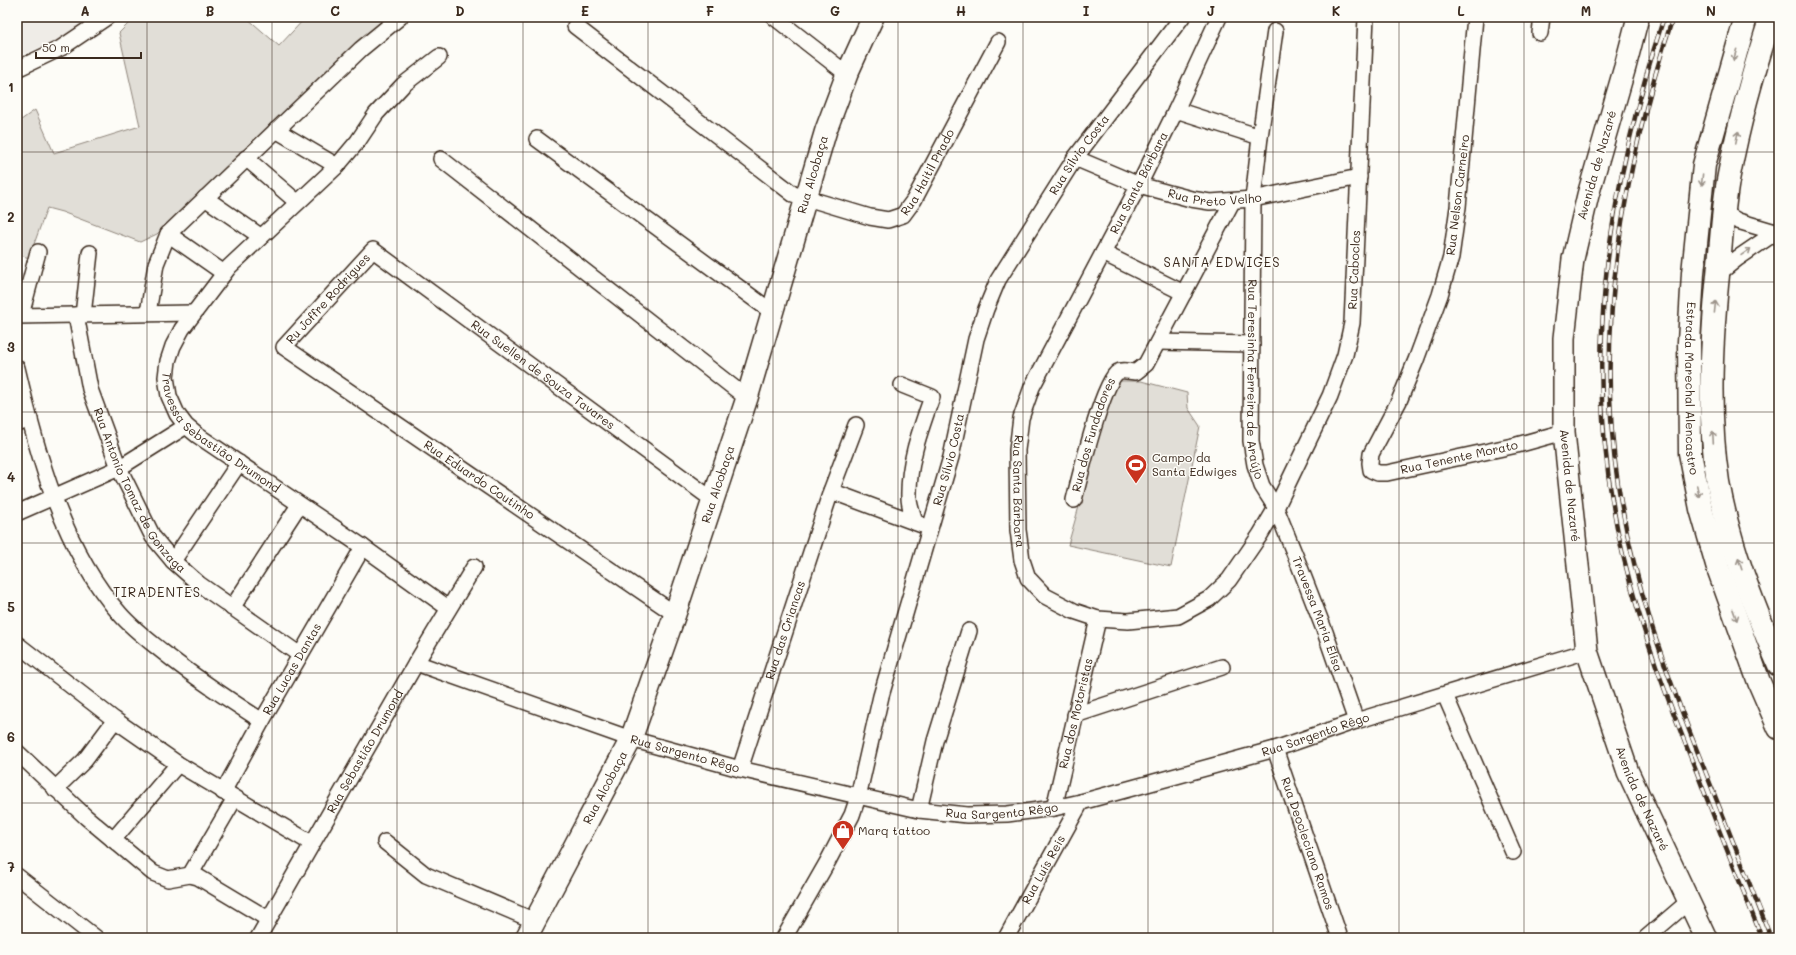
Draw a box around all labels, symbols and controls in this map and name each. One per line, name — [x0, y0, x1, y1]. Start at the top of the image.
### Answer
text: A — [80, 2, 90, 19]
text: B — [206, 2, 215, 19]
text: C — [330, 2, 340, 19]
text: D — [455, 2, 465, 19]
text: E — [581, 2, 589, 19]
text: F — [706, 2, 714, 19]
text: G — [830, 2, 840, 19]
text: H — [956, 2, 966, 19]
text: I — [1083, 2, 1090, 19]
text: J — [1207, 2, 1215, 19]
text: K — [1332, 2, 1341, 19]
text: L — [1457, 2, 1465, 19]
text: M — [1581, 2, 1591, 19]
text: N — [1706, 2, 1716, 19]
scale bar — [36, 34, 141, 60]
text: 50 m — [42, 39, 70, 55]
one-way arrow — [1731, 48, 1738, 61]
text: 1 — [8, 78, 14, 95]
street label: Avenida de Nazaré — [1573, 108, 1619, 221]
street label: Rua Sílvio Costa — [1045, 111, 1112, 198]
street label: Rua Haitil Prado — [896, 126, 957, 218]
street label: Rua Santa Bárbara — [1105, 129, 1171, 236]
one-way arrow — [1733, 130, 1741, 143]
street label: Rua Alcobaça — [793, 133, 831, 215]
street label: Rua Nelson Carneiro — [1442, 134, 1472, 256]
one-way arrow — [1699, 173, 1706, 186]
street label: Rua Preto Velho — [1166, 184, 1263, 209]
text: 2 — [7, 208, 15, 225]
street label: Rua Caboclos — [1344, 230, 1363, 310]
one-way arrow — [1740, 248, 1751, 256]
street label: Ru Joffre Rodrigues — [282, 249, 373, 347]
district label: SANTA EDWIGES — [1163, 253, 1281, 270]
street label: Rua Teresinha Ferreira de Araújo — [1244, 279, 1268, 481]
street label: Estrada Marechal Alencastro — [1682, 301, 1703, 476]
one-way arrow — [1712, 301, 1719, 314]
street label: Rua Suellen de Souza Tavares — [468, 316, 619, 433]
text: 3 — [7, 338, 15, 355]
street label: Travessa Sebastião Drumond — [159, 371, 284, 496]
street label: Rua dos Fundadores — [1067, 374, 1118, 494]
street label: Rua Antonio Tomaz de Gonzaga — [91, 405, 190, 576]
street label: Rua Sílvio Costa — [928, 412, 967, 507]
street label: Avenida de Nazaré — [1557, 428, 1584, 543]
one-way arrow — [1710, 431, 1717, 444]
street label: Rua Santa Bárbara — [1010, 434, 1029, 548]
street label: Rua Eduardo Coutinho — [421, 436, 538, 522]
street label: Rua Tenente Morato — [1399, 436, 1519, 477]
street label: Rua Alcobaça — [697, 443, 738, 525]
place label: Campo da Santa Edwiges — [1152, 449, 1237, 479]
sports icon: Campo da Santa Edwiges — [1123, 452, 1149, 485]
text: 4 — [7, 468, 15, 485]
one-way arrow — [1694, 484, 1702, 497]
street label: Travessa Maria Elisa — [1289, 554, 1347, 674]
one-way arrow — [1736, 557, 1743, 570]
street label: Rua das Criancas — [761, 578, 808, 681]
district label: TIRADENTES — [113, 583, 201, 600]
text: 5 — [7, 598, 15, 615]
one-way arrow — [1731, 609, 1739, 621]
street label: Rua Lucas Dantas — [258, 620, 324, 717]
street label: Rua dos Motoristas — [1054, 656, 1096, 770]
street label: Rua Sebastião Drumond — [322, 686, 406, 816]
street label: Rua Sargento Rêgo — [1260, 708, 1371, 759]
text: 6 — [7, 728, 15, 745]
street label: Rua Sargento Rêgo — [629, 730, 742, 776]
street label: Avenida de Nazaré — [1613, 744, 1673, 853]
street label: Rua Alcobaça — [579, 748, 630, 827]
street label: Rua Deocleciano Ramos — [1278, 775, 1339, 912]
street label: Rua Sargento Rêgo — [945, 798, 1059, 822]
shop icon: Marq tattoo — [830, 818, 856, 851]
place label: Marq tattoo — [858, 822, 930, 838]
street label: Rua Luís Reis — [1017, 832, 1068, 907]
text: 7 — [7, 858, 15, 875]

